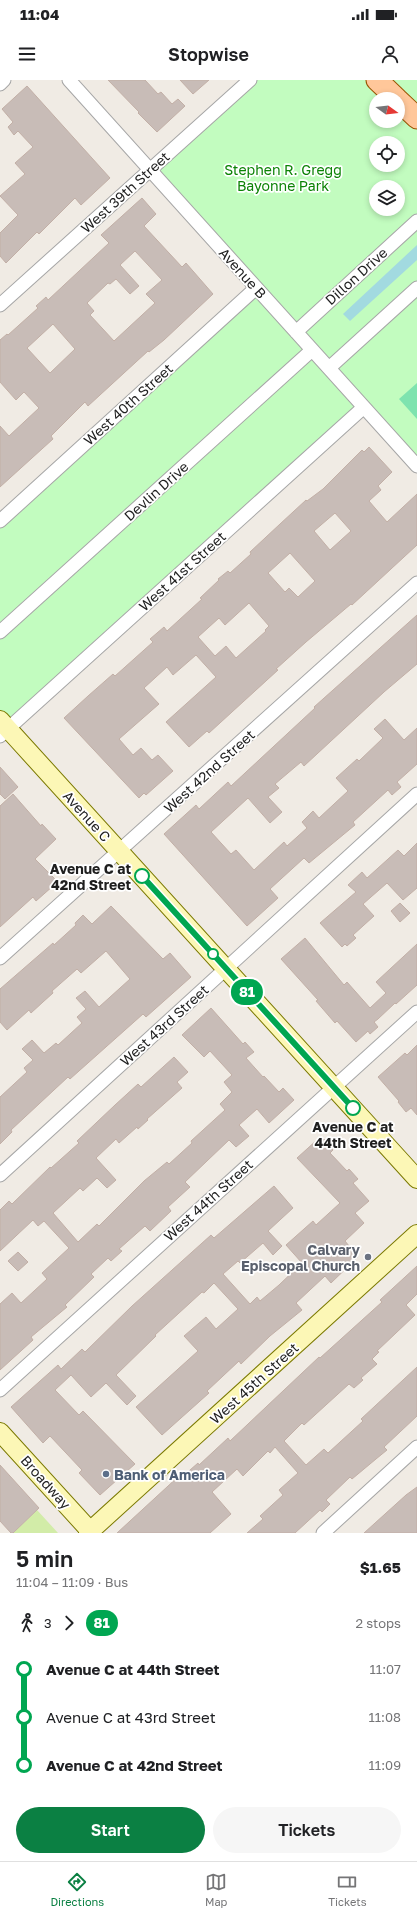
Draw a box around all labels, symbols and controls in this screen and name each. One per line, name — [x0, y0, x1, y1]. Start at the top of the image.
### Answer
text: 11:04 — [20, 5, 59, 23]
icon: menu — [16, 43, 38, 65]
text: Stopwise — [168, 43, 249, 65]
icon: person — [379, 43, 401, 65]
north arrow — [369, 92, 405, 128]
map controls — [369, 92, 405, 216]
button: locate — [369, 136, 405, 172]
street label: West 39th Street — [77, 148, 173, 236]
park label: Stephen R. Gregg Bayonne Park — [224, 161, 342, 194]
button: layers — [369, 180, 405, 216]
street label: Avenue B — [216, 244, 270, 302]
street label: Dillon Drive — [321, 244, 391, 308]
street label: West 40th Street — [80, 360, 176, 448]
street label: Devlin Drive — [120, 458, 192, 524]
street label: West 41st Street — [135, 528, 229, 614]
street label: West 42nd Street — [160, 726, 258, 816]
street label: Avenue C — [60, 787, 114, 845]
place label: Avenue C at 42nd Street — [50, 860, 131, 893]
marker: Avenue C at 42nd Street — [134, 868, 150, 884]
unlabelled marker — [207, 948, 219, 960]
line badge: 81 — [229, 979, 265, 1005]
street label: West 43rd Street — [116, 981, 212, 1069]
text: 81 — [239, 983, 255, 1000]
marker: Avenue C at 44th Street — [345, 1100, 361, 1116]
place label: Avenue C at 44th Street — [312, 1118, 394, 1151]
street label: West 44th Street — [160, 1156, 256, 1244]
place label: Calvary Episcopal Church — [241, 1241, 361, 1274]
marker: Calvary Episcopal Church — [363, 1252, 373, 1262]
street label: West 45th Street — [206, 1339, 302, 1427]
street label: Broadway — [18, 1452, 75, 1512]
place label: Bank of America — [114, 1466, 225, 1483]
marker: Bank of America — [101, 1469, 111, 1479]
text: 5 min — [16, 1545, 73, 1572]
text: $1.65 — [360, 1558, 401, 1576]
text: 11:04 – 11:09 · Bus — [16, 1574, 128, 1590]
icon: walk — [16, 1612, 38, 1634]
icon: forward — [58, 1612, 80, 1634]
text: 81 — [94, 1614, 110, 1631]
text: 3 — [44, 1615, 52, 1631]
text: 2 stops — [355, 1615, 401, 1631]
text: Avenue C at 44th Street — [46, 1660, 220, 1678]
text: 11:07 — [370, 1661, 401, 1677]
text: Avenue C at 43rd Street — [46, 1708, 216, 1726]
text: 11:08 — [368, 1709, 401, 1725]
text: Avenue C at 42nd Street — [46, 1756, 223, 1774]
text: 11:09 — [369, 1757, 401, 1773]
button: Start — [16, 1807, 205, 1853]
button: Tickets — [213, 1807, 401, 1853]
tab: Directions — [50, 1871, 104, 1908]
tab: Map — [205, 1871, 227, 1908]
tab: Tickets — [328, 1871, 367, 1908]

